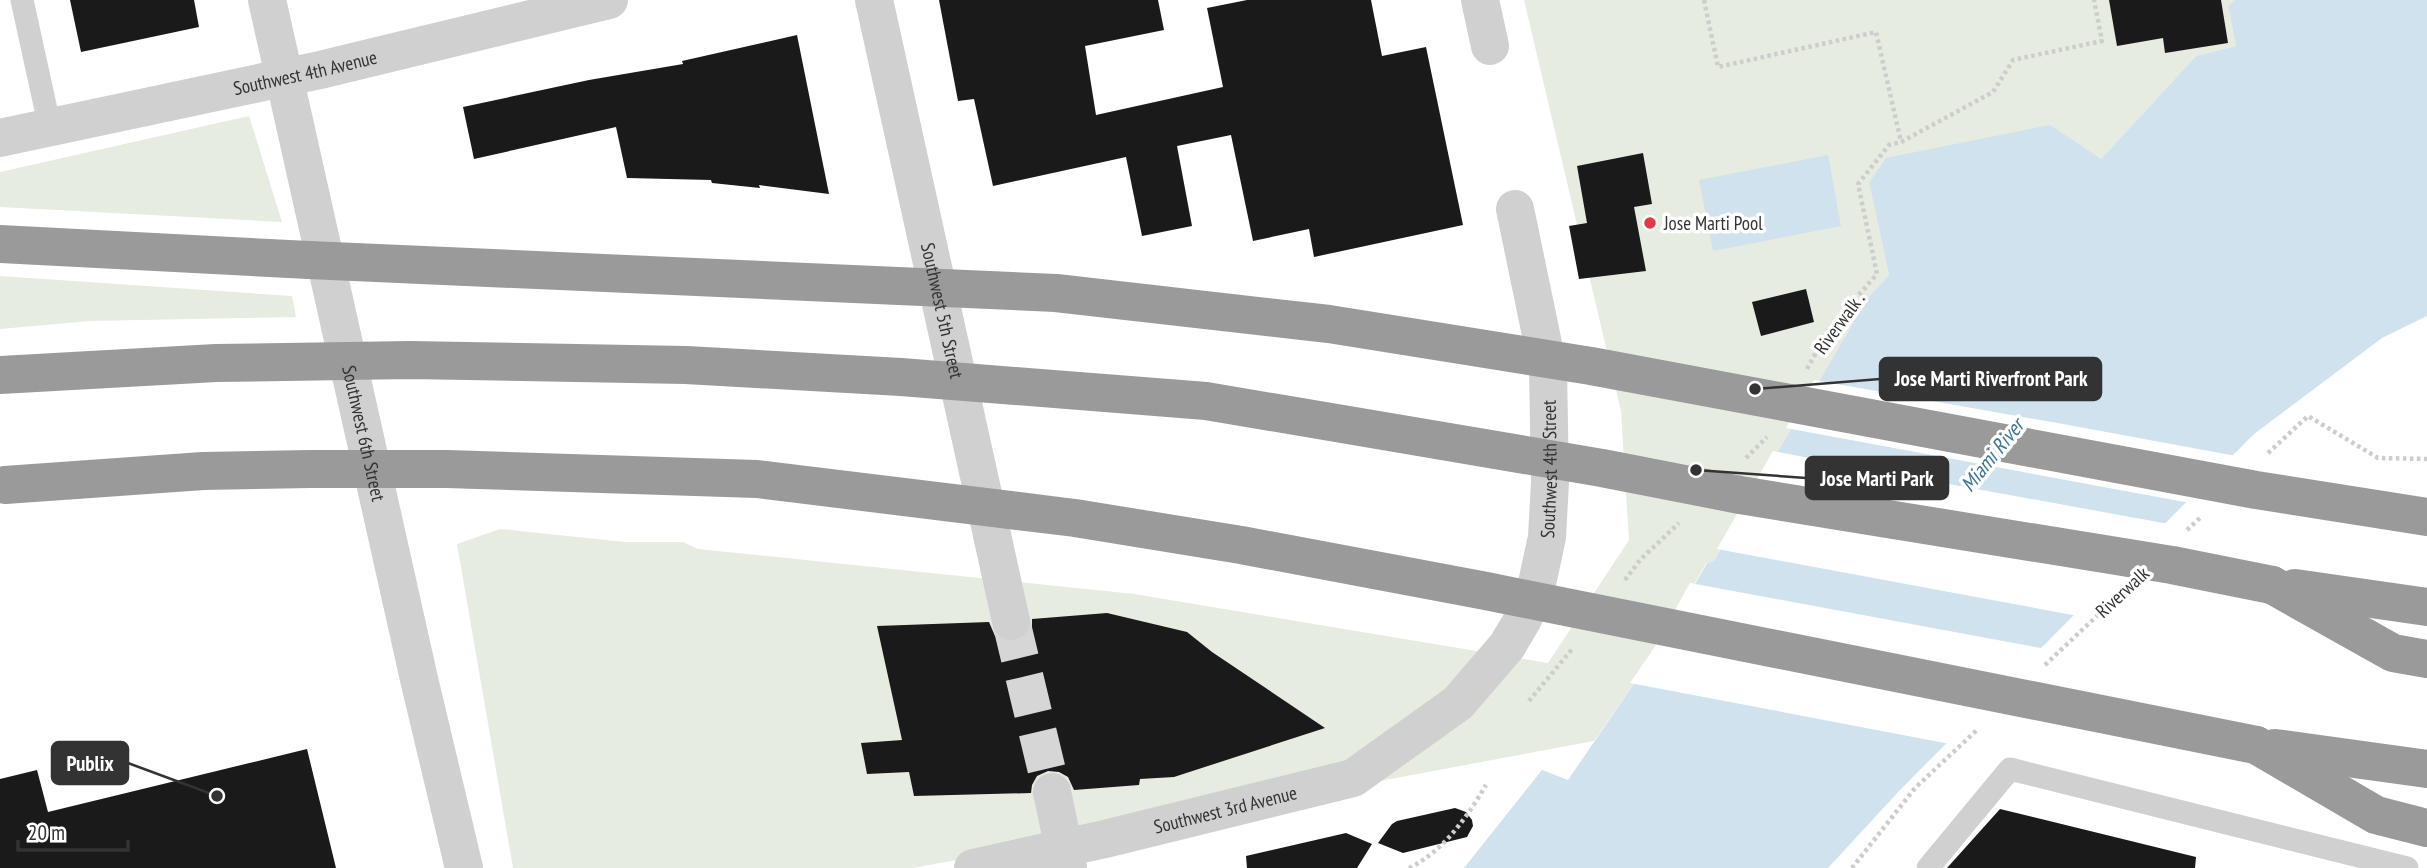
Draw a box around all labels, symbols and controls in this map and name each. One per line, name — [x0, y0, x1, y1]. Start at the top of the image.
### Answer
street label: Southwest 4th Avenue — [231, 45, 379, 100]
place label: Jose Marti Pool — [1663, 211, 1763, 235]
marker: Jose Marti Pool — [1642, 215, 1658, 231]
street label: Southwest 5th Street — [916, 240, 969, 381]
street label: Riverwalk . — [1808, 287, 1870, 359]
callout: Jose Marti Riverfront Park — [1880, 358, 2101, 400]
street label: Southwest 6th Street — [337, 363, 391, 504]
text: Jose Marti Riverfront Park — [1893, 365, 2088, 392]
street label: Southwest 4th Street — [1535, 399, 1562, 539]
water label: Miami River — [1954, 410, 2032, 497]
callout: Jose Marti Park — [1806, 457, 1948, 499]
text: Jose Marti Park — [1819, 465, 1934, 492]
street label: Riverwalk — [2090, 561, 2154, 623]
callout: Publix — [52, 742, 128, 784]
text: Publix — [66, 750, 114, 777]
street label: Southwest 3rd Avenue — [1151, 780, 1299, 839]
scale bar — [18, 808, 128, 852]
text: 20 m — [28, 819, 65, 846]

